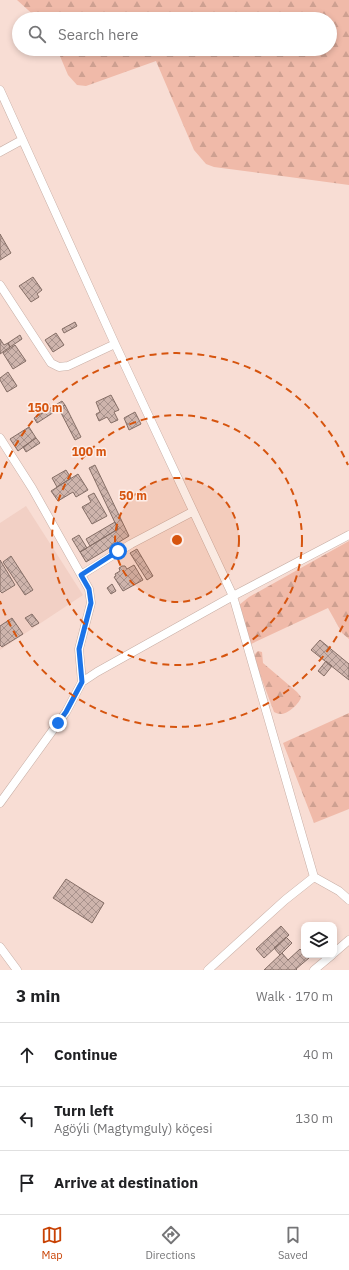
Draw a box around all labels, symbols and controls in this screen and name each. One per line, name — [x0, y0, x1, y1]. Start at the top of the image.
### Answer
search box — [12, 12, 337, 56]
icon: search — [26, 23, 48, 45]
text: Search here — [58, 25, 138, 44]
text: 150 m — [27, 400, 63, 415]
text: 100 m — [71, 444, 107, 459]
text: 50 m — [119, 488, 147, 503]
centre of rings — [170, 533, 184, 547]
route start — [109, 542, 127, 560]
route end — [49, 714, 67, 732]
map controls — [301, 922, 337, 958]
button: layers — [301, 922, 337, 958]
text: 3 min — [16, 985, 60, 1007]
text: Walk · 170 m — [256, 988, 333, 1005]
icon: ahead — [16, 1044, 38, 1066]
text: Continue — [54, 1045, 118, 1064]
text: 40 m — [303, 1046, 333, 1063]
text: Turn left — [54, 1101, 114, 1120]
icon: left — [16, 1108, 38, 1130]
text: 130 m — [295, 1110, 333, 1127]
text: Agöýli (Magtymguly) köçesi — [54, 1120, 212, 1137]
icon: arrive — [16, 1172, 38, 1194]
text: Arrive at destination — [54, 1173, 198, 1192]
tab: Map — [41, 1224, 63, 1262]
tab: Directions — [145, 1224, 196, 1262]
tab: Saved — [278, 1224, 308, 1262]

